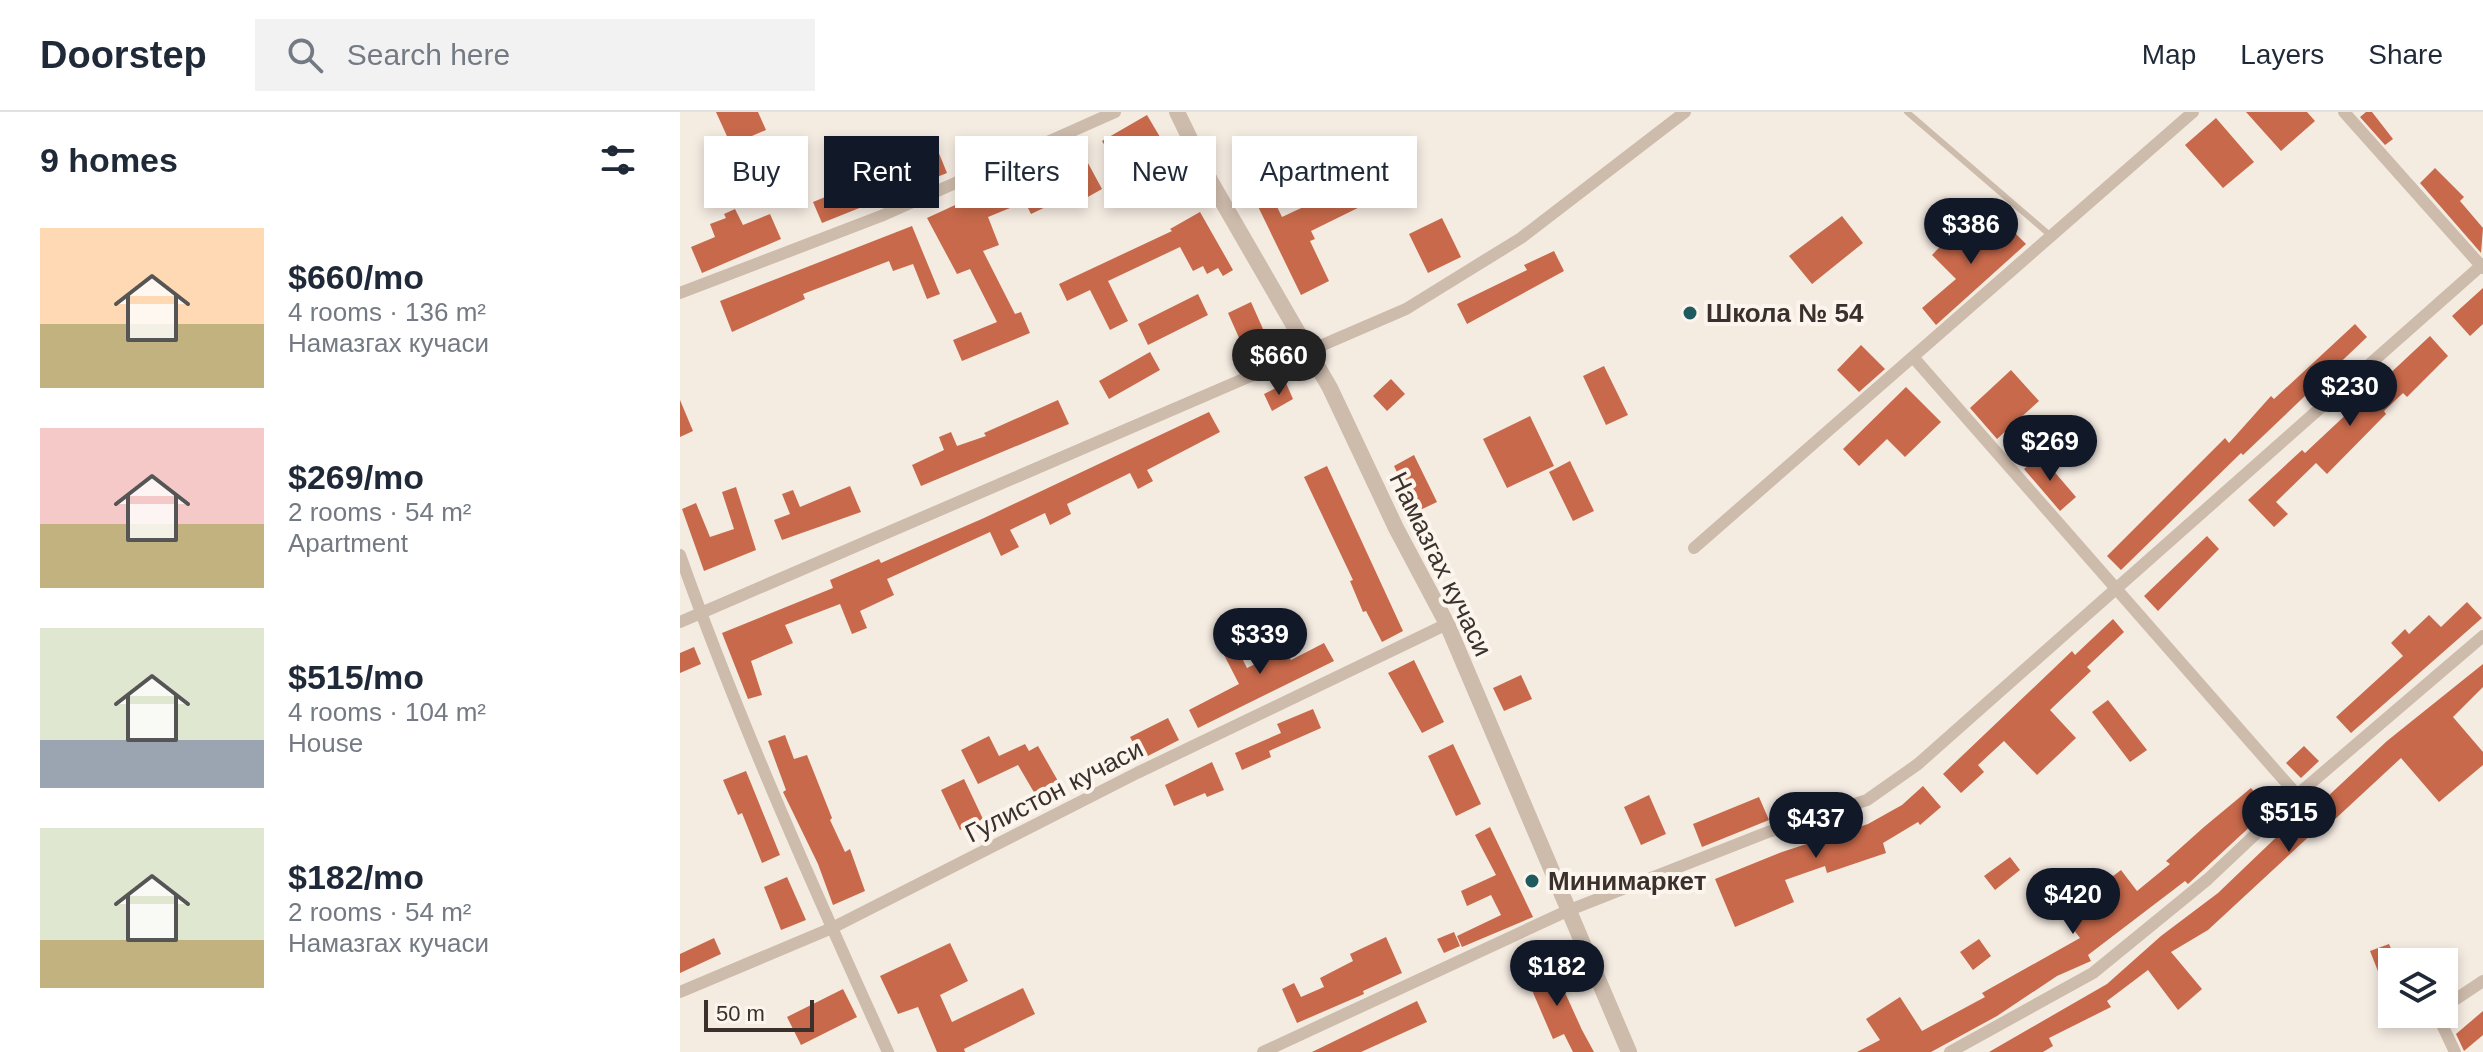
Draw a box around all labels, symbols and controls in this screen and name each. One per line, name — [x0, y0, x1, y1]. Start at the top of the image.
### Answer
search box — [255, 19, 815, 91]
icon: search — [283, 33, 327, 77]
text: Doorstep — [40, 34, 207, 76]
text: Search here — [347, 38, 510, 71]
text: Map — [2142, 39, 2196, 70]
text: Layers — [2240, 39, 2324, 70]
text: Share — [2368, 39, 2443, 70]
chip: Buy — [704, 136, 808, 208]
chip: Rent — [824, 136, 939, 208]
chip: Filters — [955, 136, 1088, 208]
chip: New — [1104, 136, 1216, 208]
chip: Apartment — [1232, 136, 1417, 208]
icon: filters — [596, 138, 640, 182]
text: 9 homes — [40, 141, 178, 179]
pin: $386 — [1924, 198, 2018, 266]
text: $386 — [1942, 209, 2000, 239]
text: $660/mo — [288, 258, 424, 296]
icon: home — [104, 260, 200, 356]
text: 4 rooms · 136 m² — [288, 297, 486, 327]
place label: Школа № 54 — [1706, 298, 1864, 328]
marker: Школа № 54 — [1681, 304, 1699, 322]
text: Намазгах кучаси — [288, 328, 489, 358]
pin: $660 — [1232, 329, 1326, 397]
text: $660 — [1250, 340, 1308, 370]
pin: $230 — [2303, 360, 2397, 428]
text: $230 — [2321, 371, 2379, 401]
pin: $269 — [2003, 415, 2097, 483]
text: $269 — [2021, 426, 2079, 456]
text: $269/mo — [288, 458, 424, 496]
icon: home — [104, 460, 200, 556]
street label: Намазгах кучаси — [1383, 467, 1499, 661]
text: 2 rooms · 54 m² — [288, 497, 472, 527]
text: Apartment — [288, 528, 408, 558]
pin: $339 — [1213, 608, 1307, 676]
text: $339 — [1231, 619, 1289, 649]
text: $515/mo — [288, 658, 424, 696]
icon: home — [104, 660, 200, 756]
text: 4 rooms · 104 m² — [288, 697, 486, 727]
text: House — [288, 728, 363, 758]
street label: Гулистон кучаси — [960, 733, 1148, 849]
pin: $515 — [2242, 786, 2336, 854]
pin: $437 — [1769, 792, 1863, 860]
text: $515 — [2260, 797, 2318, 827]
text: $437 — [1787, 803, 1845, 833]
text: $182/mo — [288, 858, 424, 896]
icon: home — [104, 860, 200, 956]
place label: Минимаркет — [1548, 866, 1707, 896]
pin: $420 — [2026, 868, 2120, 936]
marker: Минимаркет — [1523, 872, 1541, 890]
text: $420 — [2044, 879, 2102, 909]
text: 2 rooms · 54 m² — [288, 897, 472, 927]
text: Намазгах кучаси — [288, 928, 489, 958]
pin: $182 — [1510, 940, 1604, 1008]
map controls — [2378, 948, 2458, 1028]
button: layers — [2378, 948, 2458, 1028]
text: $182 — [1528, 951, 1586, 981]
scale bar — [704, 996, 814, 1032]
text: 50 m — [716, 1001, 765, 1026]

